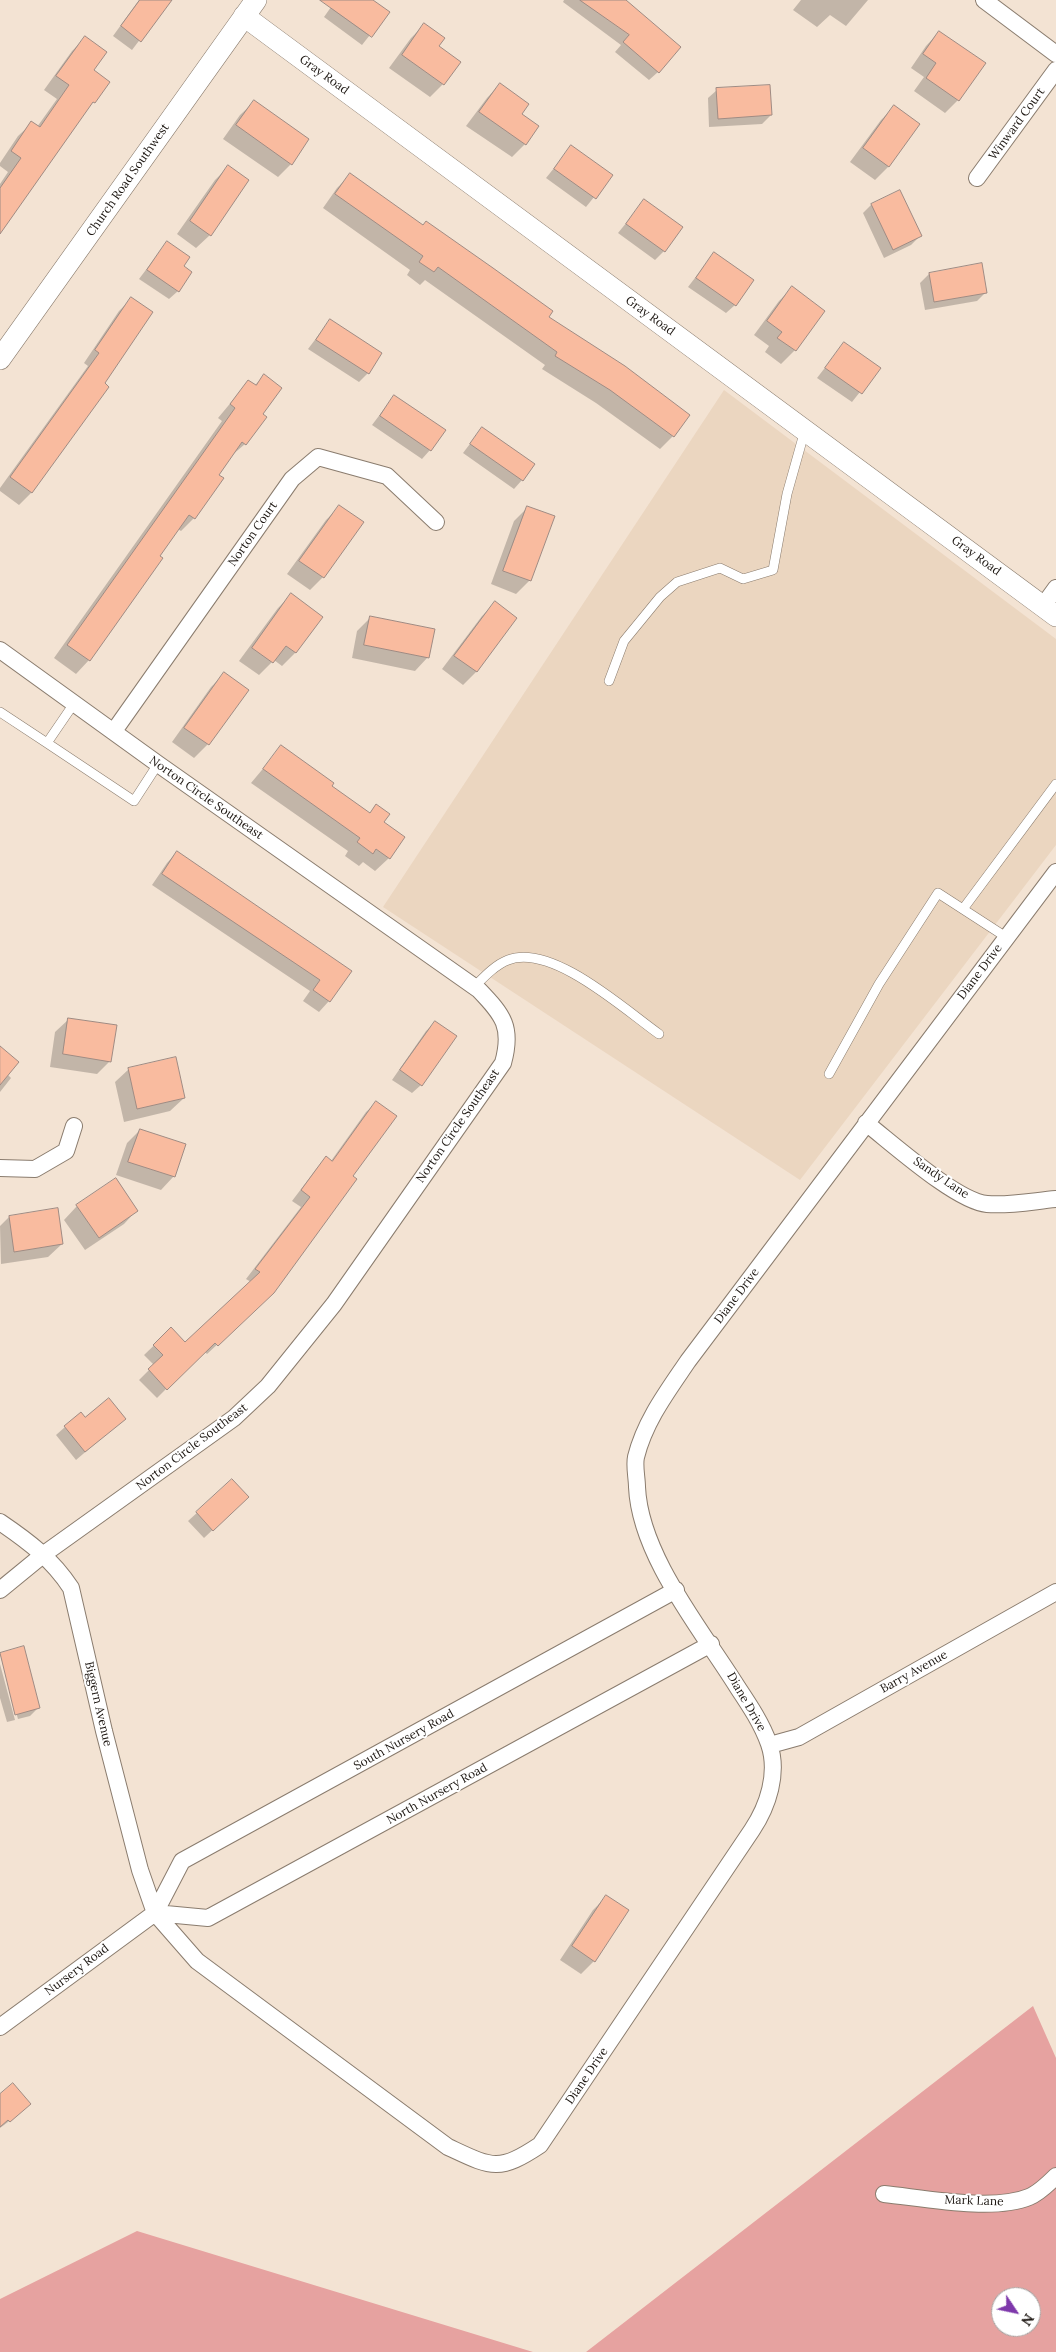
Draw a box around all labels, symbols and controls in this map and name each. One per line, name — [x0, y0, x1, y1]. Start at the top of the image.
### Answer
street label: Gray Road — [296, 52, 352, 98]
street label: Winward Court — [986, 85, 1048, 163]
street label: Church Road Southwest — [84, 121, 172, 239]
street label: Gray Road — [622, 293, 678, 339]
street label: Norton Court — [225, 499, 281, 569]
street label: Gray Road — [948, 533, 1004, 579]
street label: Norton Circle Southeast — [146, 753, 266, 843]
street label: Diane Drive — [955, 942, 1005, 1002]
street label: Norton Circle Southeast — [413, 1066, 503, 1186]
street label: Sandy Lane — [910, 1154, 972, 1202]
street label: Diane Drive — [712, 1266, 762, 1326]
street label: Norton Circle Southeast — [134, 1401, 250, 1493]
street label: Barry Avenue — [878, 1648, 950, 1696]
street label: Biggern Avenue — [81, 1660, 115, 1748]
street label: Diane Drive — [723, 1670, 769, 1734]
street label: South Nursery Road — [351, 1706, 457, 1774]
street label: North Nursery Road — [384, 1760, 490, 1828]
street label: Nursery Road — [42, 1941, 112, 1999]
street label: Diane Drive — [563, 2045, 611, 2107]
street label: Mark Lane — [944, 2193, 1004, 2209]
north arrow — [991, 2287, 1041, 2337]
text: N — [1017, 2310, 1038, 2329]

